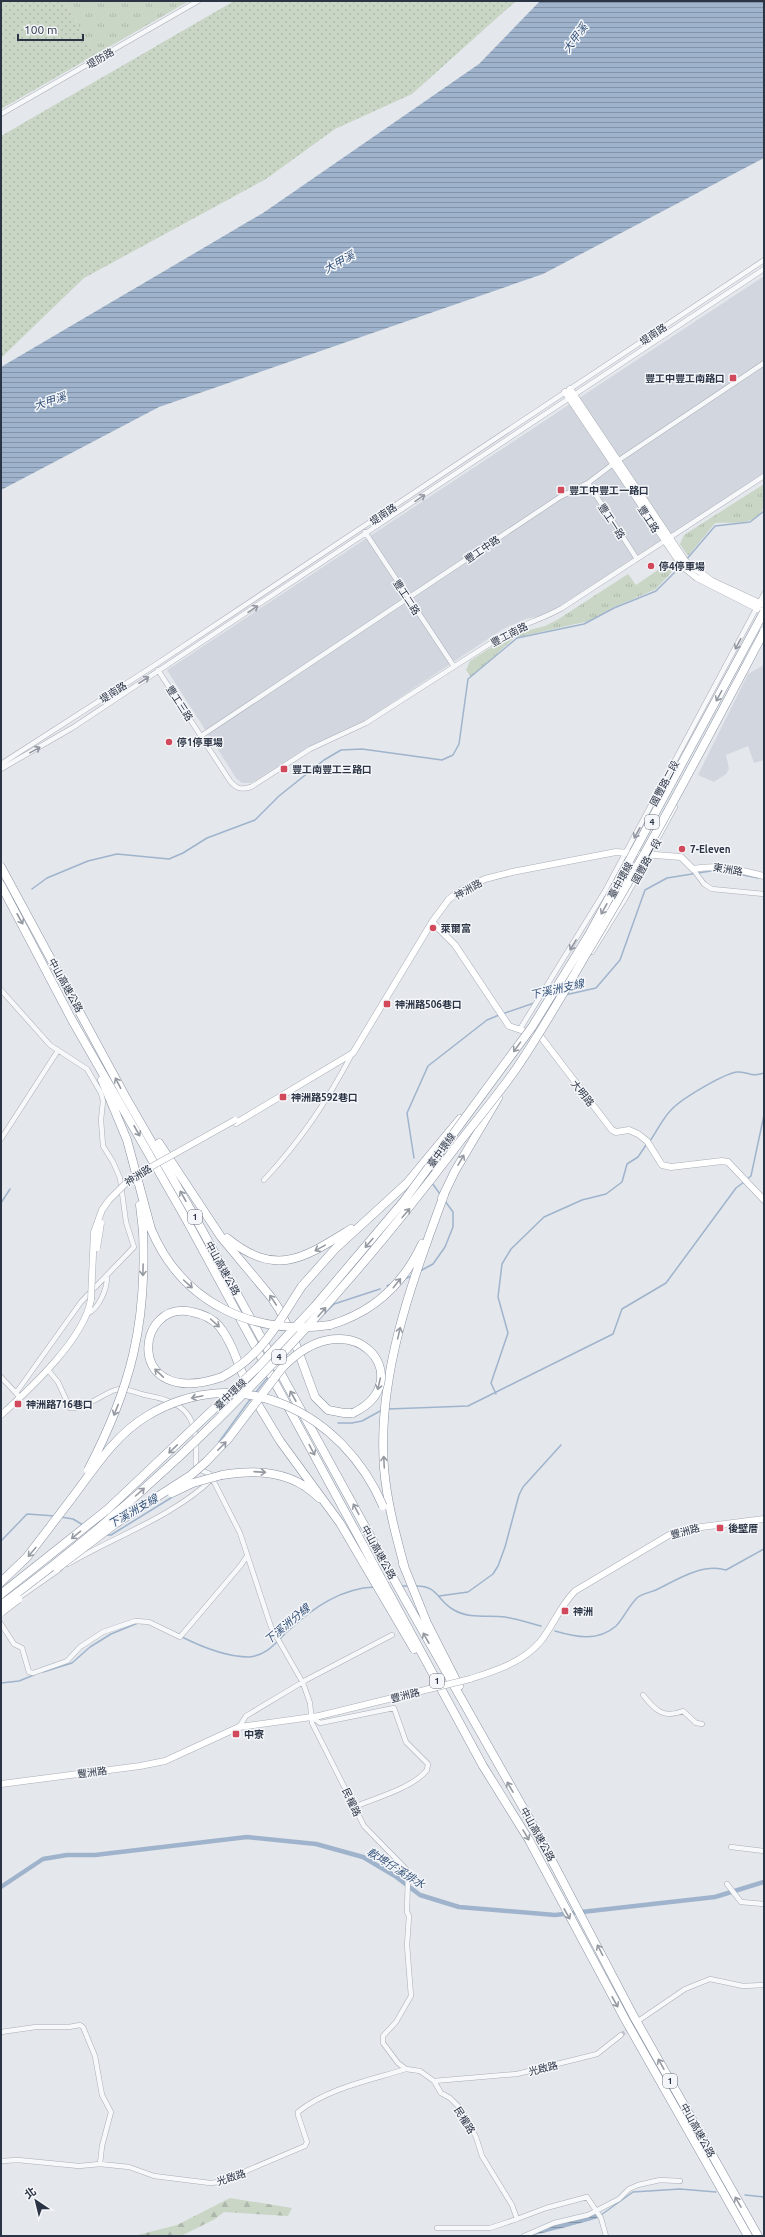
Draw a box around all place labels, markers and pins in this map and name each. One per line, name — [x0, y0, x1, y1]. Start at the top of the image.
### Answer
place label: 豐工中豐工南路口 — [645, 373, 725, 384]
marker: 豐工中豐工南路口 — [728, 373, 738, 383]
marker: 豐工中豐工一路口 — [556, 485, 566, 495]
place label: 豐工中豐工一路口 — [569, 485, 649, 496]
marker: 停4停車場 — [646, 561, 656, 571]
place label: 停4停車場 — [658, 561, 705, 572]
marker: 停1停車場 — [164, 737, 174, 747]
place label: 停1停車場 — [176, 737, 223, 748]
marker: 豐工南豐工三路口 — [279, 764, 289, 774]
place label: 豐工南豐工三路口 — [292, 764, 372, 775]
marker: 7-Eleven — [677, 844, 687, 854]
place label: 7-Eleven — [690, 844, 731, 855]
marker: 萊爾富 — [428, 923, 438, 933]
place label: 萊爾富 — [441, 923, 471, 934]
marker: 神洲路506巷口 — [382, 999, 392, 1009]
place label: 神洲路506巷口 — [395, 999, 462, 1010]
marker: 神洲路592巷口 — [278, 1092, 288, 1102]
place label: 神洲路592巷口 — [291, 1092, 358, 1103]
marker: 神洲路716巷口 — [13, 1399, 23, 1409]
place label: 神洲路716巷口 — [26, 1399, 93, 1410]
marker: 後壁厝 — [715, 1523, 725, 1533]
place label: 後壁厝 — [728, 1523, 758, 1534]
marker: 神洲 — [560, 1606, 570, 1616]
place label: 神洲 — [573, 1606, 593, 1617]
marker: 中寮 — [231, 1729, 241, 1739]
place label: 中寮 — [244, 1729, 264, 1740]

